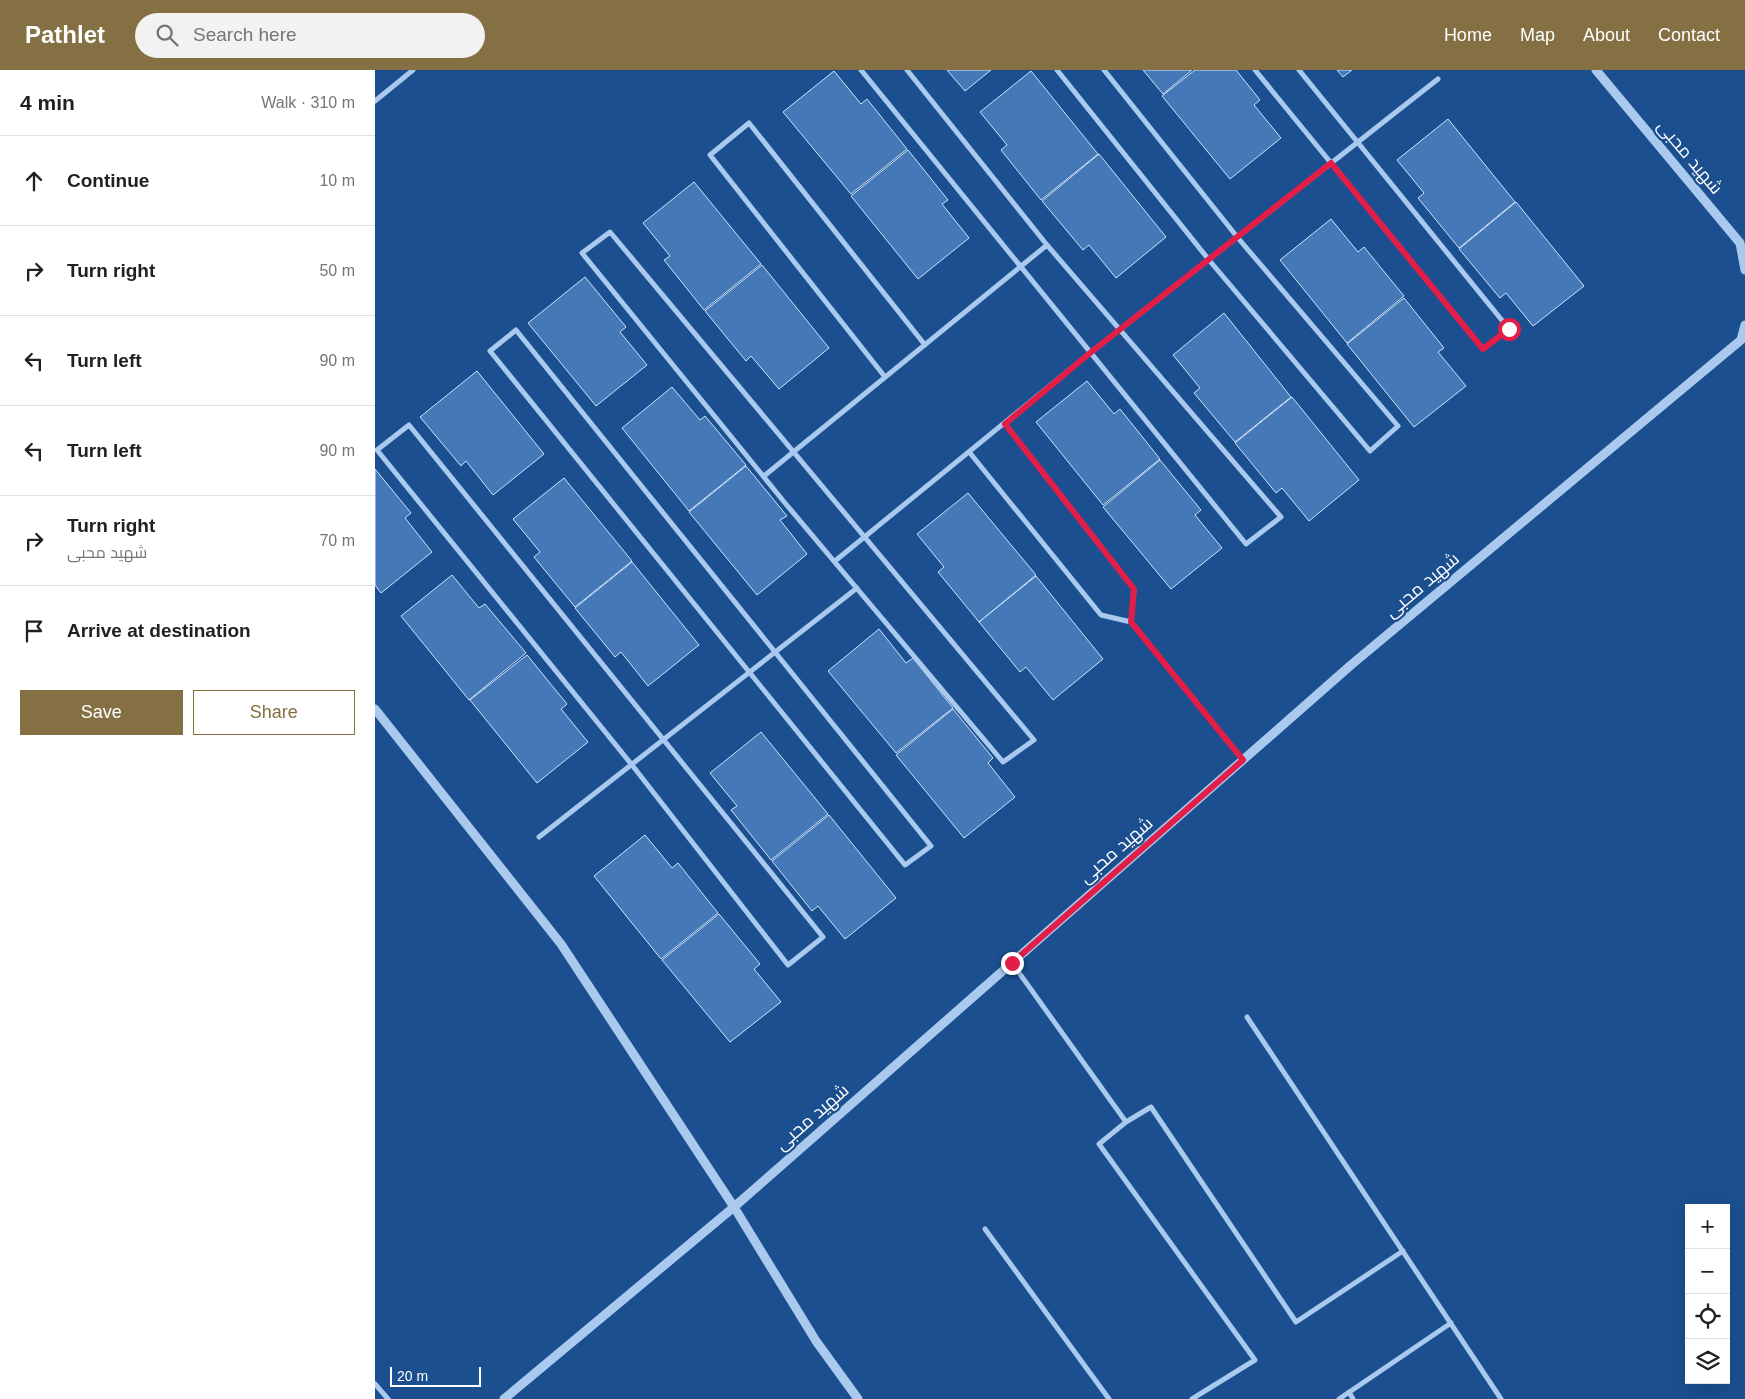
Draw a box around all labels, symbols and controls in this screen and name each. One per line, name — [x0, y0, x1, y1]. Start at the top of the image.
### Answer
search box — [135, 13, 485, 58]
text: Pathlet — [25, 21, 105, 48]
icon: search — [153, 21, 181, 49]
text: Search here — [193, 24, 297, 45]
text: Home — [1444, 25, 1492, 45]
text: Map — [1520, 25, 1555, 45]
text: About — [1583, 25, 1630, 45]
text: Contact — [1658, 25, 1720, 45]
text: 4 min — [20, 91, 75, 114]
text: Walk · 310 m — [261, 94, 355, 111]
street label: شهید محبی — [1653, 116, 1727, 199]
icon: ahead — [20, 167, 48, 195]
text: Continue — [67, 170, 149, 191]
text: 10 m — [319, 172, 355, 189]
icon: right — [20, 257, 48, 285]
text: Turn right — [67, 260, 155, 281]
text: 50 m — [319, 262, 355, 279]
route start — [1498, 318, 1521, 341]
icon: left — [20, 347, 48, 375]
text: Turn left — [67, 350, 142, 371]
text: 90 m — [319, 352, 355, 369]
icon: left — [20, 437, 48, 465]
text: Turn left — [67, 440, 142, 461]
text: 90 m — [319, 442, 355, 459]
text: Turn right — [67, 515, 155, 536]
icon: right — [20, 527, 48, 555]
text: 70 m — [319, 532, 355, 549]
text: شهید محبی — [67, 544, 147, 561]
street label: شهید محبی — [1381, 548, 1464, 622]
icon: arrive — [20, 617, 48, 645]
text: Arrive at destination — [67, 620, 251, 641]
button: Save — [20, 690, 183, 735]
button: Share — [193, 690, 355, 735]
street label: شهید محبی — [1075, 813, 1157, 888]
route end — [1001, 952, 1024, 975]
street label: شهید محبی — [771, 1080, 853, 1155]
map controls — [1685, 1204, 1730, 1384]
button: + — [1685, 1204, 1730, 1249]
button: − — [1685, 1249, 1730, 1294]
button: locate — [1685, 1294, 1730, 1339]
button: layers — [1685, 1339, 1730, 1384]
scale bar — [390, 1364, 481, 1387]
text: 20 m — [397, 1368, 428, 1384]

